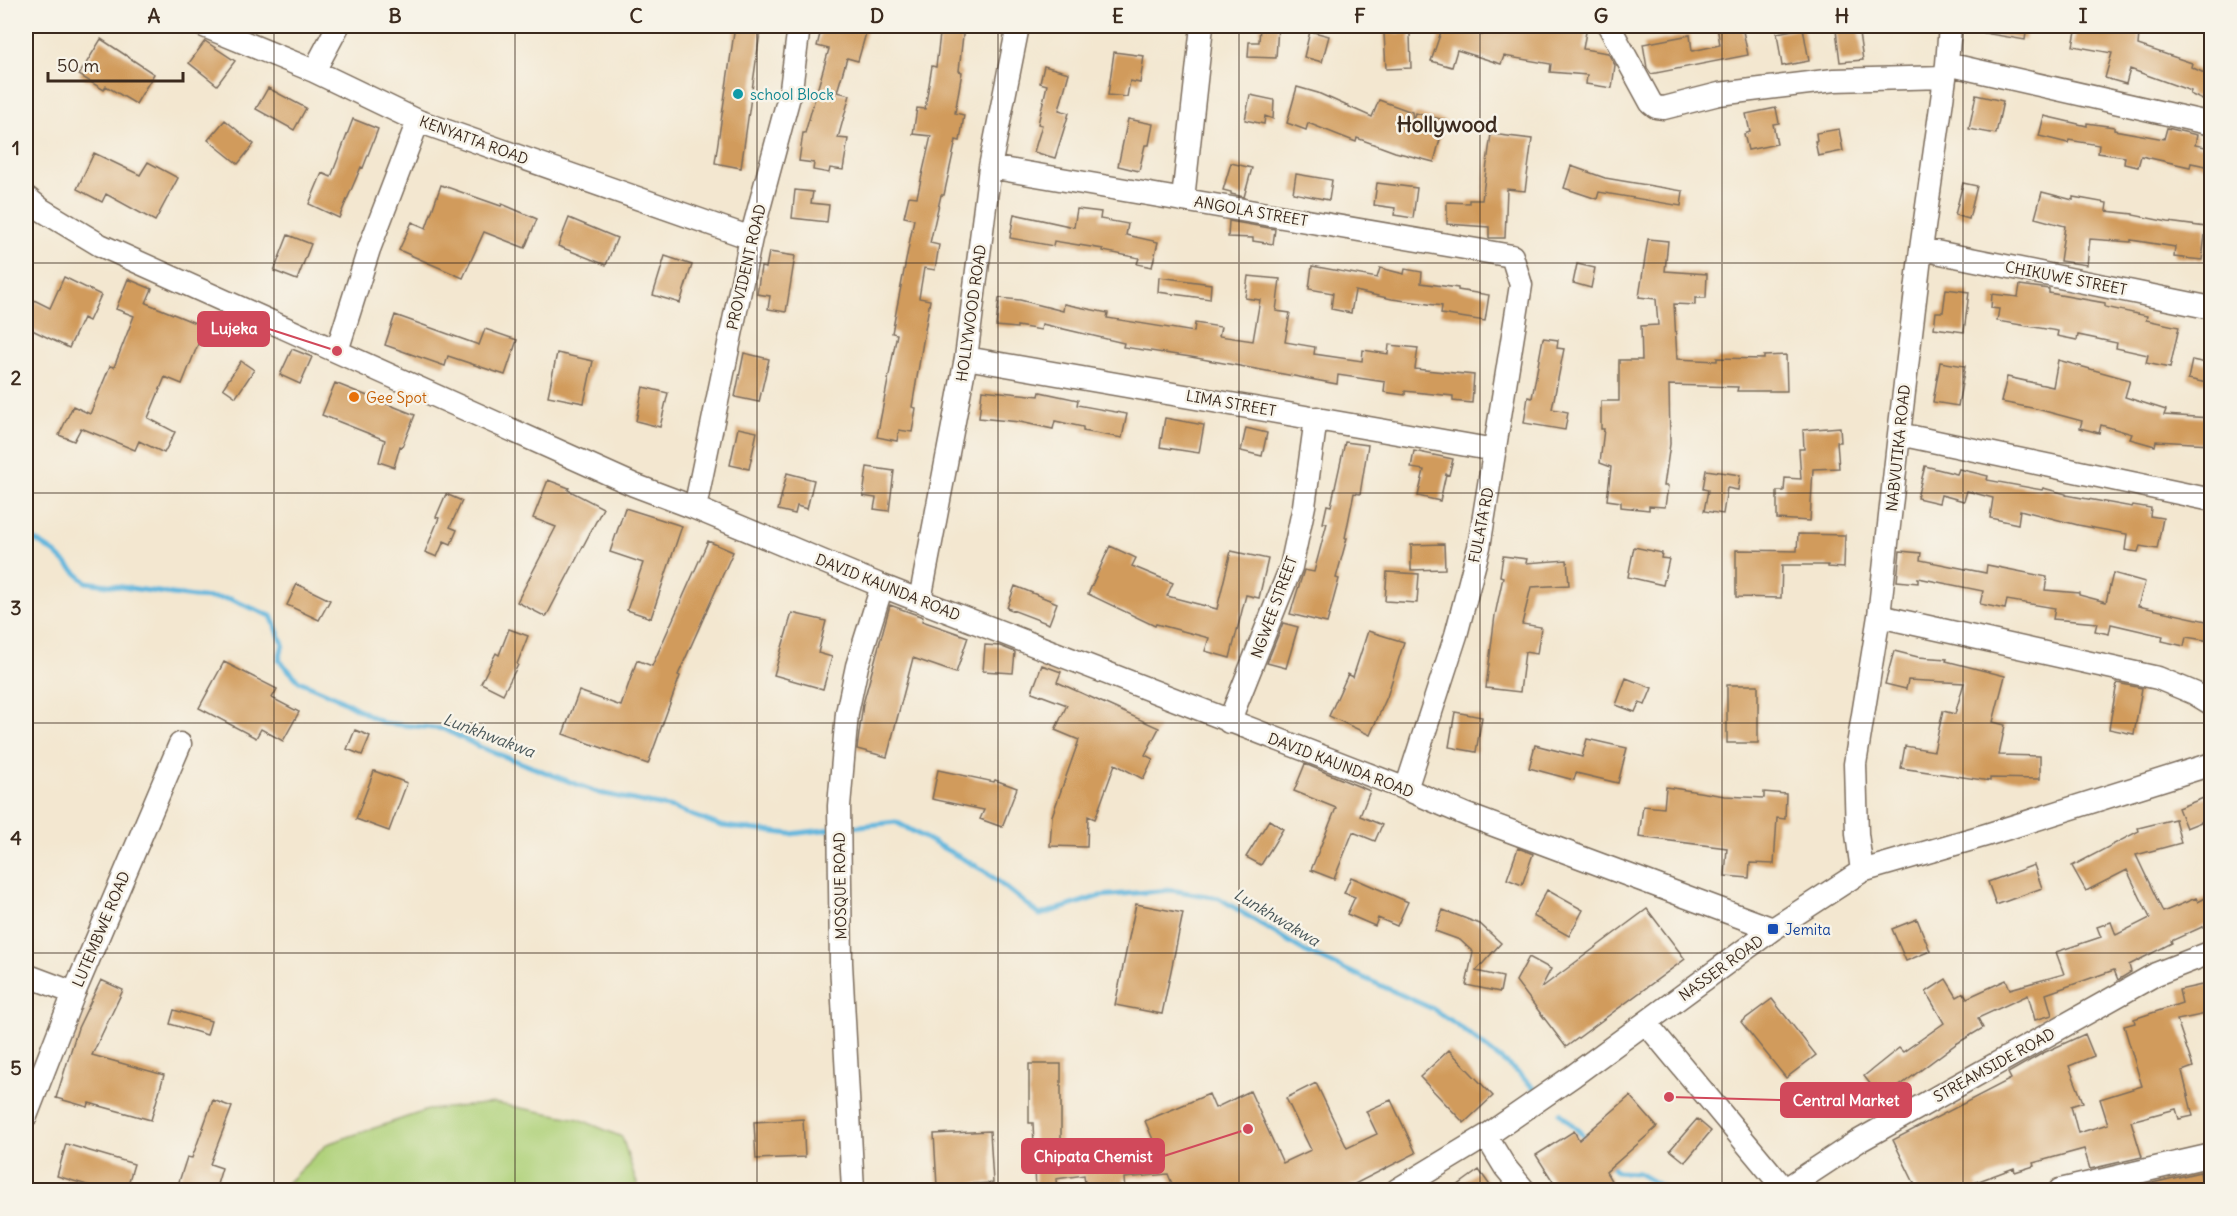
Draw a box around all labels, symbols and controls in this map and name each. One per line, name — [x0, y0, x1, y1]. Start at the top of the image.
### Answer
text: A — [148, 3, 161, 28]
text: B — [388, 3, 402, 28]
text: C — [629, 3, 643, 28]
text: D — [870, 3, 884, 28]
text: E — [1112, 3, 1124, 28]
text: F — [1354, 3, 1366, 28]
text: G — [1594, 3, 1608, 28]
text: H — [1835, 3, 1849, 28]
text: I — [2079, 3, 2088, 28]
scale bar — [48, 45, 183, 83]
text: 50 m — [57, 54, 99, 77]
place label: school Block — [750, 85, 834, 104]
marker: school Block — [731, 87, 745, 101]
street label: KENYATTA ROAD — [417, 111, 531, 169]
district label: Hollywood — [1397, 111, 1498, 138]
text: 1 — [12, 135, 20, 160]
street label: ANGOLA STREET — [1193, 192, 1309, 230]
street label: PROVIDENT ROAD — [722, 202, 770, 332]
street label: HOLLYWOOD ROAD — [952, 243, 990, 383]
street label: CHIKUWE STREET — [2004, 257, 2129, 299]
callout: Lujeka — [198, 312, 269, 346]
text: Lujeka — [210, 318, 258, 338]
text: 2 — [11, 365, 22, 390]
street label: NABVUTIKA ROAD — [1882, 384, 1914, 512]
street label: LIMA STREET — [1184, 386, 1278, 420]
place label: Gee Spot — [366, 388, 427, 407]
marker: Gee Spot — [347, 390, 361, 404]
street label: FULATA RD — [1464, 486, 1498, 564]
street label: DAVID KAUNDA ROAD — [813, 549, 963, 625]
street label: NGWEE STREET — [1247, 553, 1301, 661]
text: 3 — [10, 595, 22, 620]
water label: Lunkhwakwa — [441, 708, 538, 762]
street label: DAVID KAUNDA ROAD — [1265, 728, 1417, 802]
text: 4 — [10, 825, 22, 850]
street label: MOSQUE ROAD — [830, 832, 850, 940]
street label: LUTEMBWE ROAD — [68, 868, 134, 990]
water label: Lunkhwakwa — [1231, 884, 1324, 951]
place label: Jemita — [1785, 920, 1831, 939]
marker: Jemita — [1766, 922, 1780, 936]
street label: NASSER ROAD — [1675, 931, 1767, 1005]
street label: STREAMSIDE ROAD — [1930, 1024, 2058, 1106]
text: 5 — [10, 1055, 22, 1080]
callout: Central Market — [1781, 1083, 1911, 1117]
text: Central Market — [1793, 1090, 1900, 1110]
callout: Chipata Chemist — [1022, 1139, 1164, 1173]
text: Chipata Chemist — [1034, 1146, 1153, 1167]

